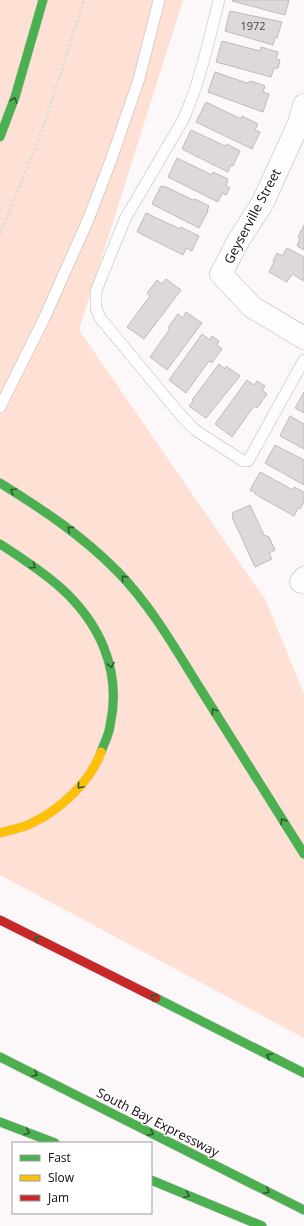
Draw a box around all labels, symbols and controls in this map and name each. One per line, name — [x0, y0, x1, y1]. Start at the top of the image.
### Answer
house number: 1972 — [240, 18, 266, 33]
one-way arrow — [9, 97, 17, 104]
street label: Geyserville Street — [219, 165, 285, 267]
one-way arrow — [10, 488, 17, 495]
one-way arrow — [68, 527, 75, 534]
one-way arrow — [28, 561, 35, 568]
one-way arrow — [121, 575, 128, 583]
one-way arrow — [106, 662, 114, 668]
one-way arrow — [212, 708, 219, 715]
one-way arrow — [78, 782, 85, 789]
one-way arrow — [281, 818, 288, 825]
one-way arrow — [34, 936, 41, 943]
one-way arrow — [150, 994, 157, 1002]
one-way arrow — [266, 1053, 273, 1061]
one-way arrow — [31, 1069, 38, 1077]
street label: South Bay Expressway — [94, 1083, 223, 1161]
one-way arrow — [24, 1128, 31, 1136]
one-way arrow — [147, 1128, 154, 1136]
legend — [12, 1142, 152, 1214]
text: Fast — [48, 1149, 71, 1166]
text: Slow — [48, 1169, 75, 1186]
one-way arrow — [263, 1187, 270, 1194]
text: Jam — [47, 1189, 69, 1206]
one-way arrow — [183, 1190, 191, 1198]

